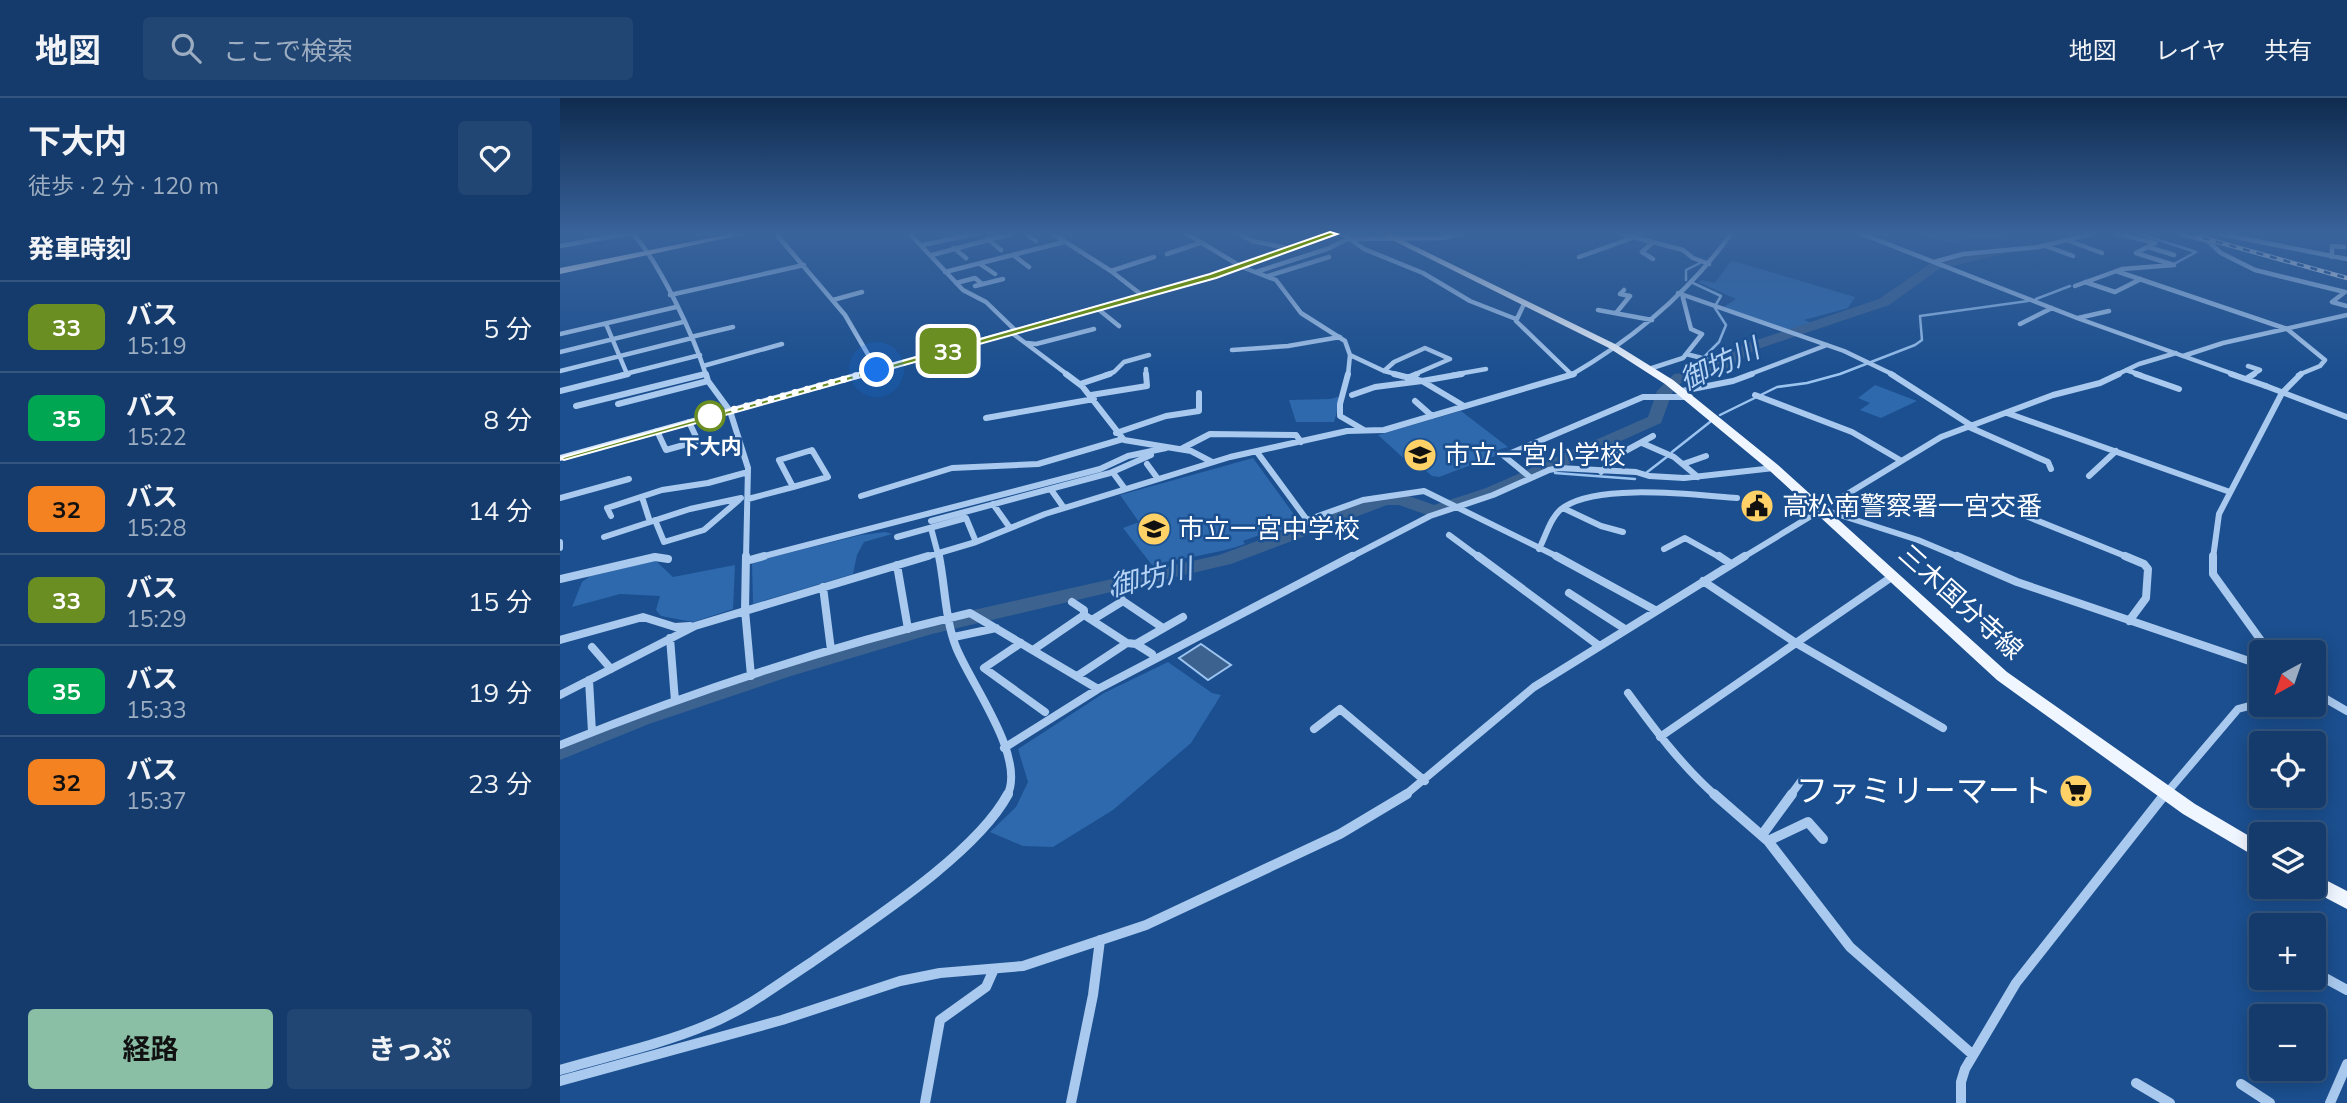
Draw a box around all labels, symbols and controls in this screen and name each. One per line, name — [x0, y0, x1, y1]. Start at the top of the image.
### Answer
search box — [143, 17, 633, 80]
text: 地図 — [35, 29, 101, 70]
icon: search — [167, 29, 205, 67]
text: ここで検索 — [223, 34, 353, 67]
text: 地図 — [2069, 35, 2117, 65]
text: レイヤ — [2155, 35, 2226, 65]
text: 共有 — [2264, 35, 2312, 65]
text: 下大内 — [28, 120, 127, 161]
button: heart — [458, 121, 532, 195]
text: 徒歩 · 2 分 · 120 m — [28, 171, 219, 200]
text: 発車時刻 — [28, 232, 132, 265]
text: バス — [126, 298, 178, 331]
text: 33 — [52, 312, 81, 342]
text: 5 分 — [484, 312, 532, 345]
line badge: 33 — [916, 328, 980, 374]
water label: 御坊川 — [1673, 329, 1767, 397]
text: 15:19 — [126, 331, 186, 360]
text: 33 — [934, 336, 962, 366]
your location — [859, 352, 894, 387]
text: バス — [126, 389, 178, 422]
marker: 下大内 — [695, 401, 725, 431]
text: 35 — [52, 403, 81, 433]
text: 8 分 — [484, 403, 532, 436]
text: 15:22 — [126, 422, 186, 451]
place label: 下大内 — [679, 433, 742, 459]
school or university icon: 市立一宮小学校 — [1401, 436, 1439, 474]
place label: 市立一宮小学校 — [1444, 438, 1626, 471]
text: バス — [126, 480, 178, 513]
public building icon: 高松南警察署一宮交番 — [1738, 487, 1776, 525]
place label: 高松南警察署一宮交番 — [1782, 489, 2042, 522]
text: 32 — [52, 494, 81, 524]
text: 14 分 — [468, 494, 532, 527]
school or university icon: 市立一宮中学校 — [1135, 510, 1173, 548]
place label: 市立一宮中学校 — [1178, 512, 1360, 545]
text: 15:28 — [126, 513, 186, 542]
street label: 三木国分寺線 — [1892, 537, 2030, 666]
water label: 御坊川 — [1106, 549, 1199, 603]
text: バス — [126, 571, 178, 604]
text: 33 — [52, 585, 81, 615]
text: 15 分 — [468, 585, 532, 618]
text: 15:29 — [126, 604, 186, 633]
north arrow — [2249, 640, 2326, 718]
map controls — [2249, 640, 2326, 1081]
text: バス — [126, 662, 178, 695]
text: 35 — [52, 676, 81, 706]
text: 19 分 — [468, 676, 532, 709]
text: 15:33 — [126, 695, 186, 724]
button: locate — [2249, 731, 2326, 808]
text: バス — [126, 753, 178, 786]
text: 32 — [52, 767, 81, 797]
text: 23 分 — [468, 767, 532, 800]
place label: ファミリーマート — [1796, 770, 2052, 810]
supermarket icon: ファミリーマート — [2057, 772, 2095, 810]
text: 15:37 — [126, 786, 186, 815]
button: layers — [2249, 822, 2326, 899]
button: + — [2249, 913, 2326, 990]
button: − — [2249, 1004, 2326, 1081]
button: 経路 — [28, 1009, 273, 1089]
button: きっぷ — [287, 1009, 532, 1089]

